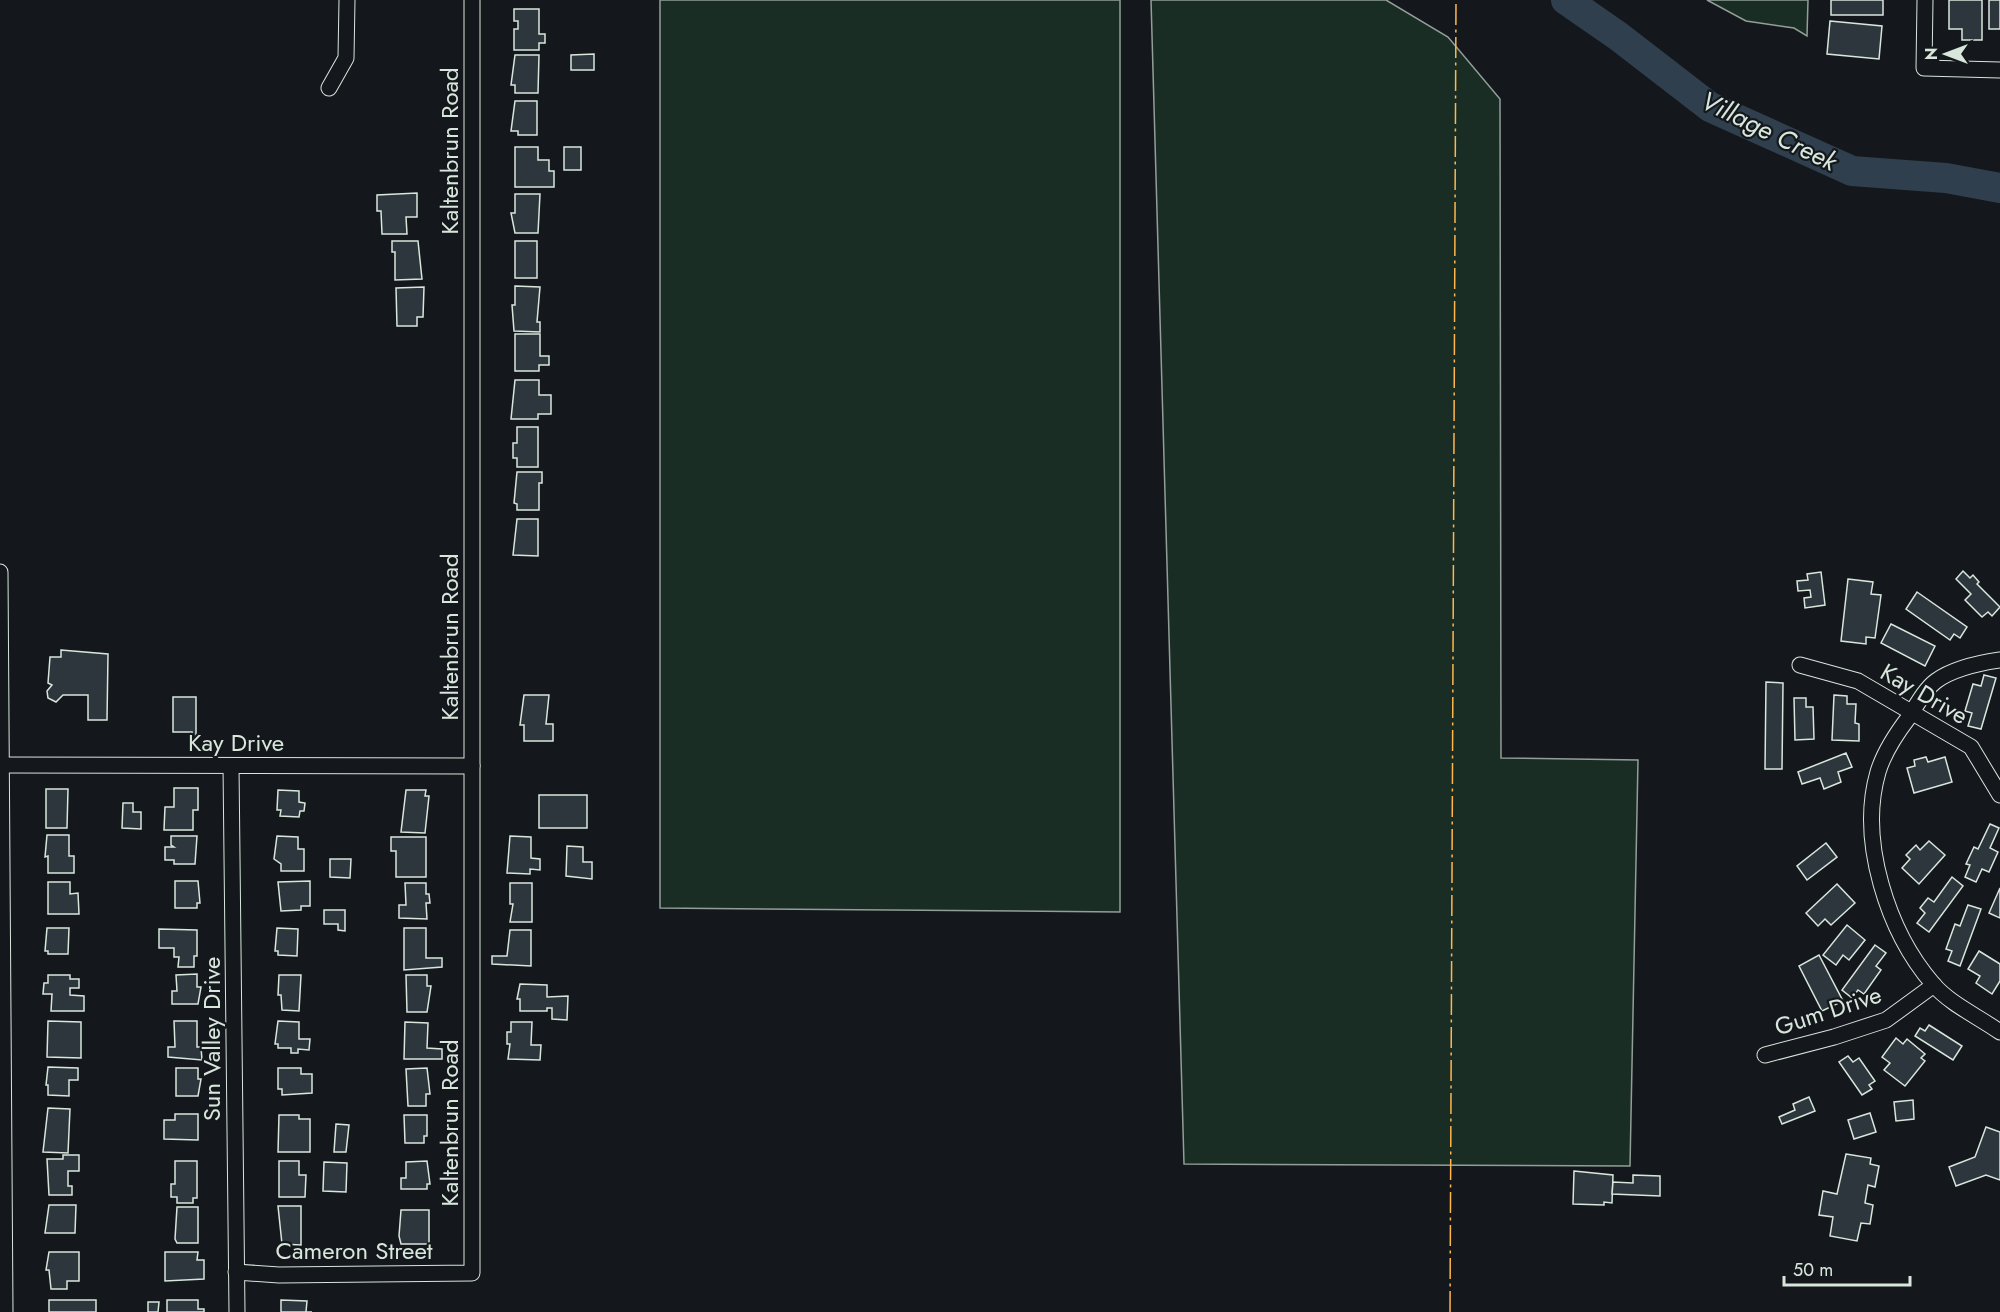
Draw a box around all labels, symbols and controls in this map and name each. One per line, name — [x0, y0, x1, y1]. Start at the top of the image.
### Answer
north arrow — [1916, 24, 1976, 84]
text: N — [1920, 48, 1943, 60]
street label: Kaltenbrun Road — [432, 67, 467, 235]
water label: Village Creek — [1695, 82, 1845, 181]
street label: Kaltenbrun Road — [432, 553, 467, 721]
street label: Kay Drive — [1874, 654, 1975, 733]
street label: Kay Drive — [188, 725, 284, 760]
street label: Sun Valley Drive — [194, 957, 229, 1121]
street label: Gum Drive — [1770, 977, 1886, 1044]
street label: Kaltenbrun Road — [432, 1039, 467, 1207]
street label: Cameron Street — [275, 1233, 433, 1268]
scale bar — [1784, 1249, 1910, 1287]
text: 50 m — [1793, 1257, 1833, 1283]

